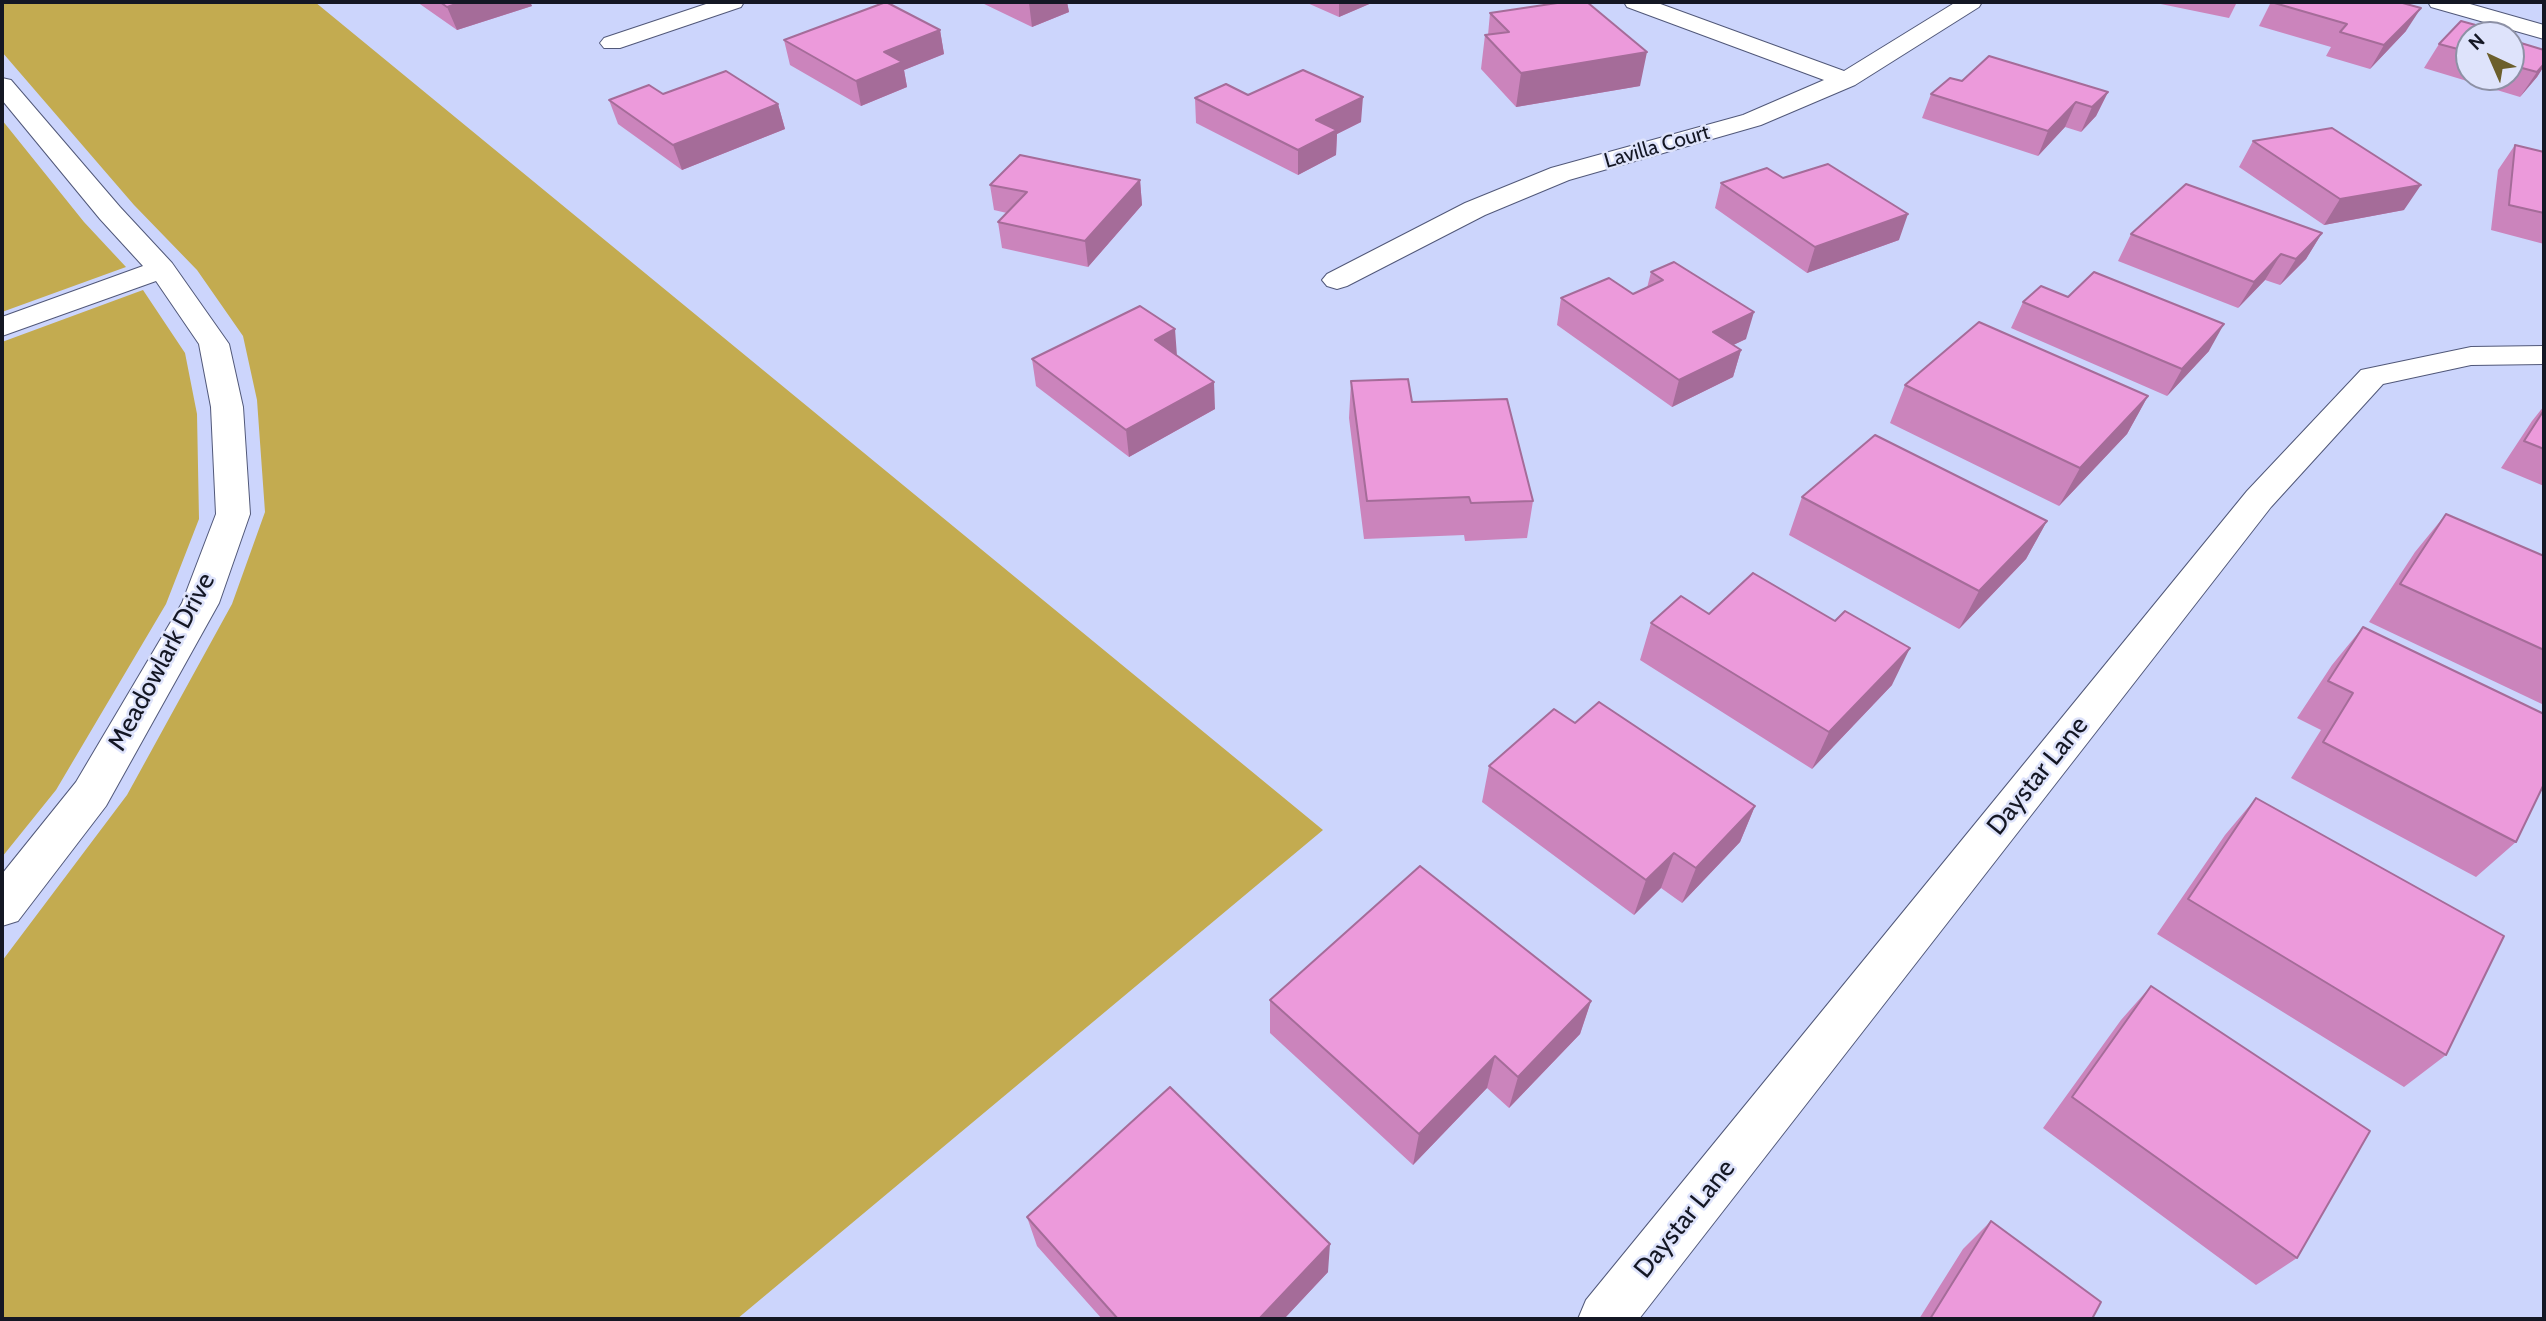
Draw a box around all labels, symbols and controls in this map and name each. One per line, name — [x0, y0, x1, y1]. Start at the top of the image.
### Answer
north arrow — [2455, 21, 2525, 91]
text: N — [2464, 29, 2489, 55]
street label: Lavilla Court — [1601, 120, 1713, 174]
street label: Meadowlark Drive — [102, 568, 222, 756]
street label: Daystar Lane — [1981, 711, 2095, 841]
street label: Daystar Lane — [1628, 1154, 1742, 1284]

